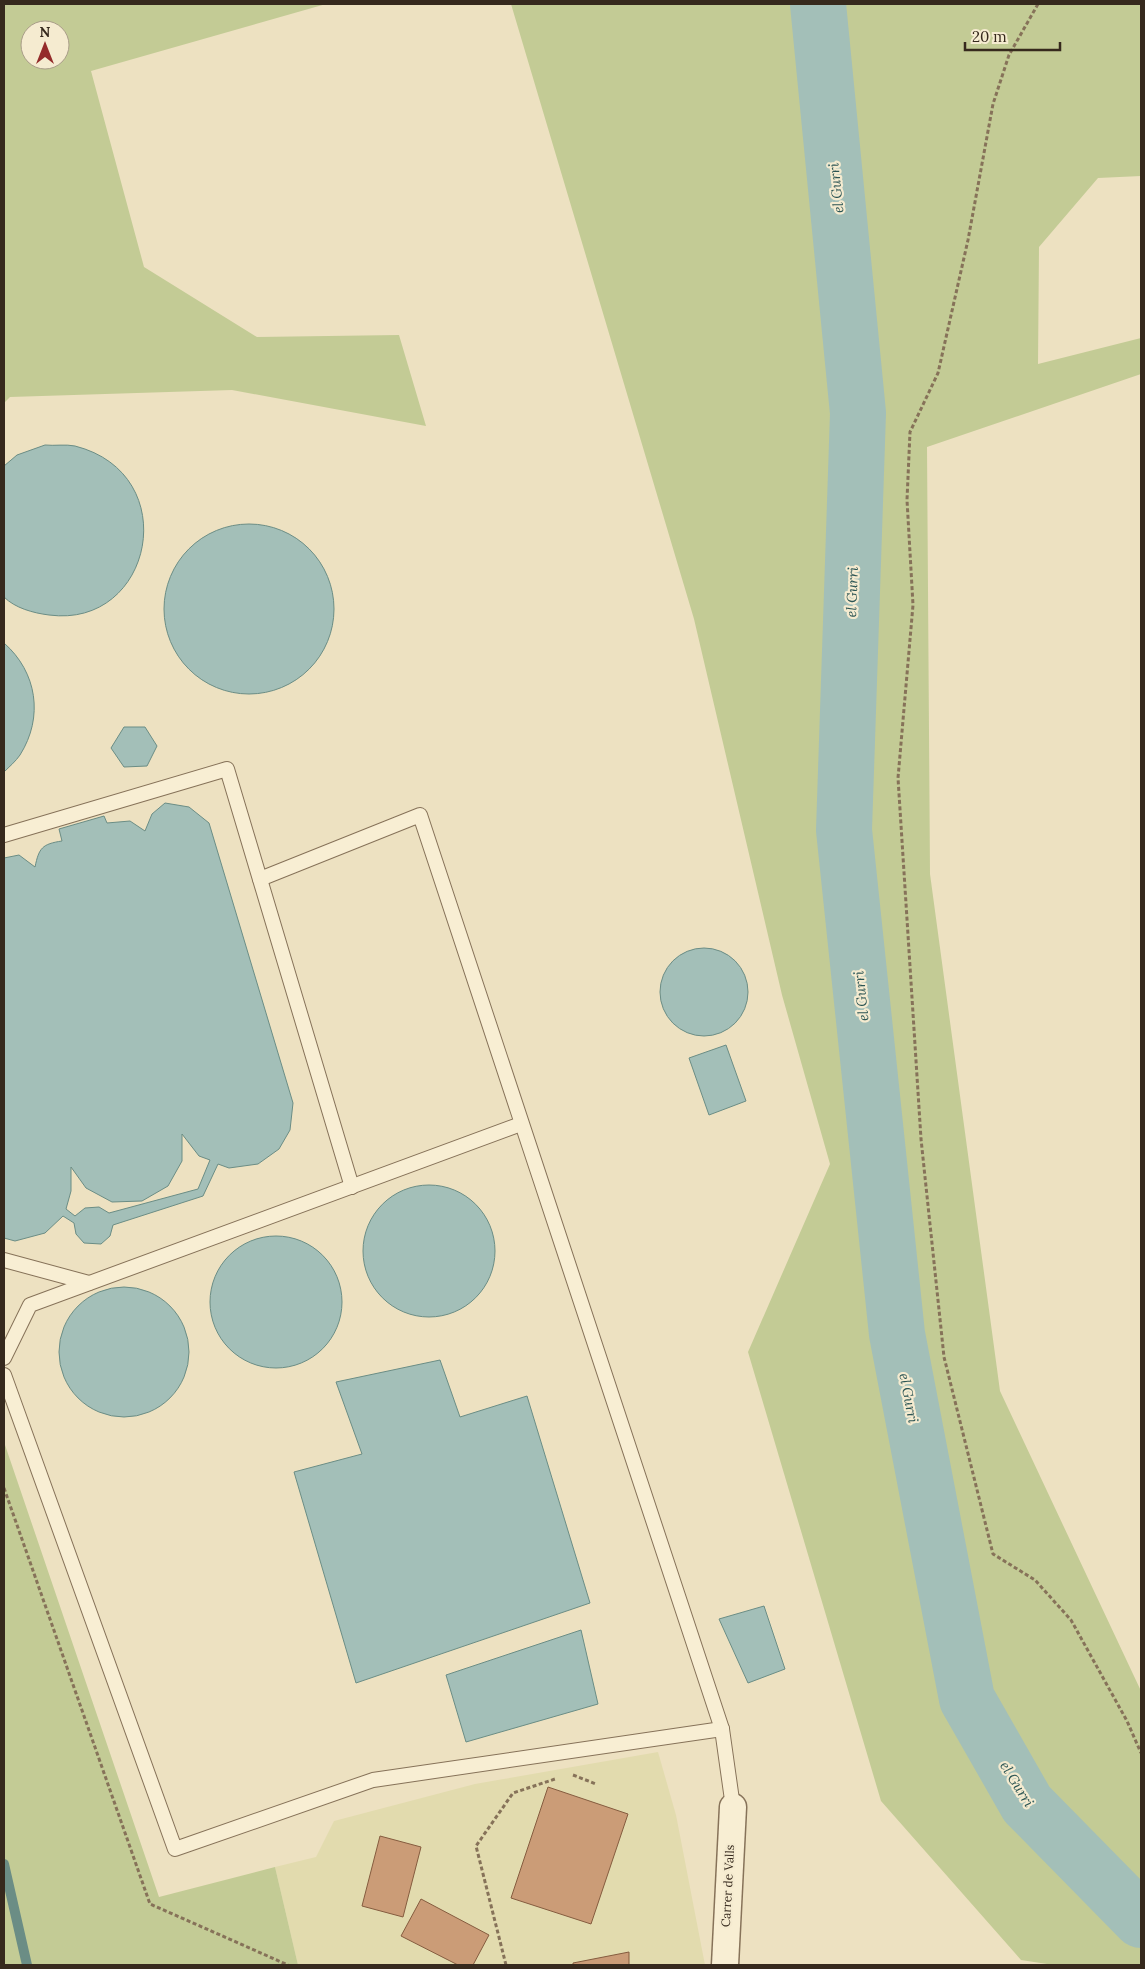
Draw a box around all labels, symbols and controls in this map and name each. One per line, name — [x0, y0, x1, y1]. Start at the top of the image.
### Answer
north arrow — [20, 20, 70, 70]
scale bar — [965, 20, 1060, 52]
text: N — [40, 23, 51, 41]
text: 20 m — [972, 27, 1007, 46]
water label: el Gurri — [824, 162, 848, 214]
water label: el Gurri — [842, 566, 862, 618]
water label: el Gurri — [849, 970, 873, 1022]
water label: el Gurri — [895, 1372, 923, 1425]
water label: el Gurri — [996, 1758, 1038, 1811]
street label: Carrer de Valls — [718, 1844, 737, 1928]

